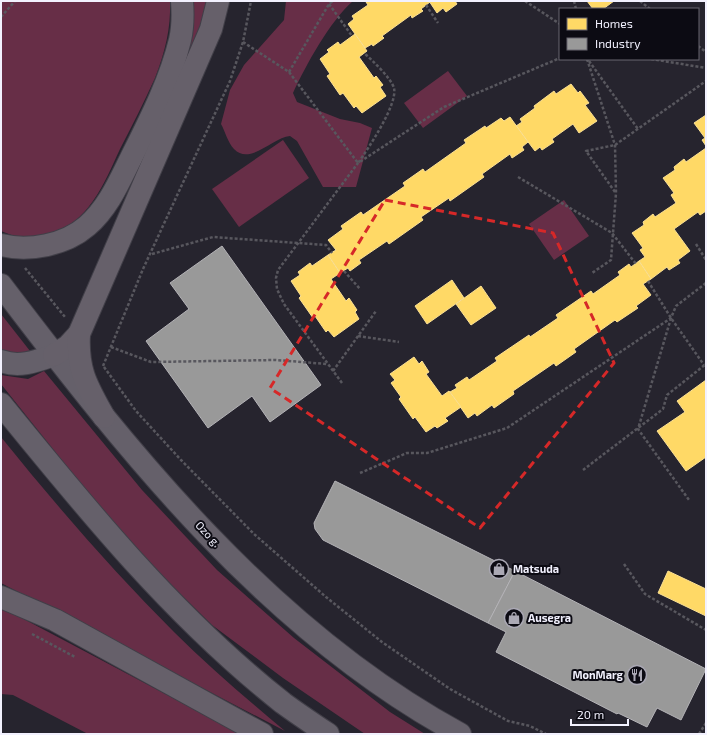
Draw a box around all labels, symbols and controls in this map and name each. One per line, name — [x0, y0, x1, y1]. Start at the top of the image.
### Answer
legend — [559, 8, 699, 60]
text: Homes — [595, 16, 633, 30]
text: Industry — [595, 36, 641, 50]
street label: Ozo g. — [193, 518, 223, 549]
shop icon: Matsuda — [488, 558, 510, 580]
place label: Matsuda — [513, 562, 559, 575]
shop icon: Ausegra — [503, 607, 525, 629]
place label: Ausegra — [528, 611, 571, 624]
restaurant icon: MonMarg — [626, 664, 648, 686]
place label: MonMarg — [572, 668, 624, 681]
scale bar — [571, 701, 628, 727]
text: 20 m — [577, 707, 604, 721]

